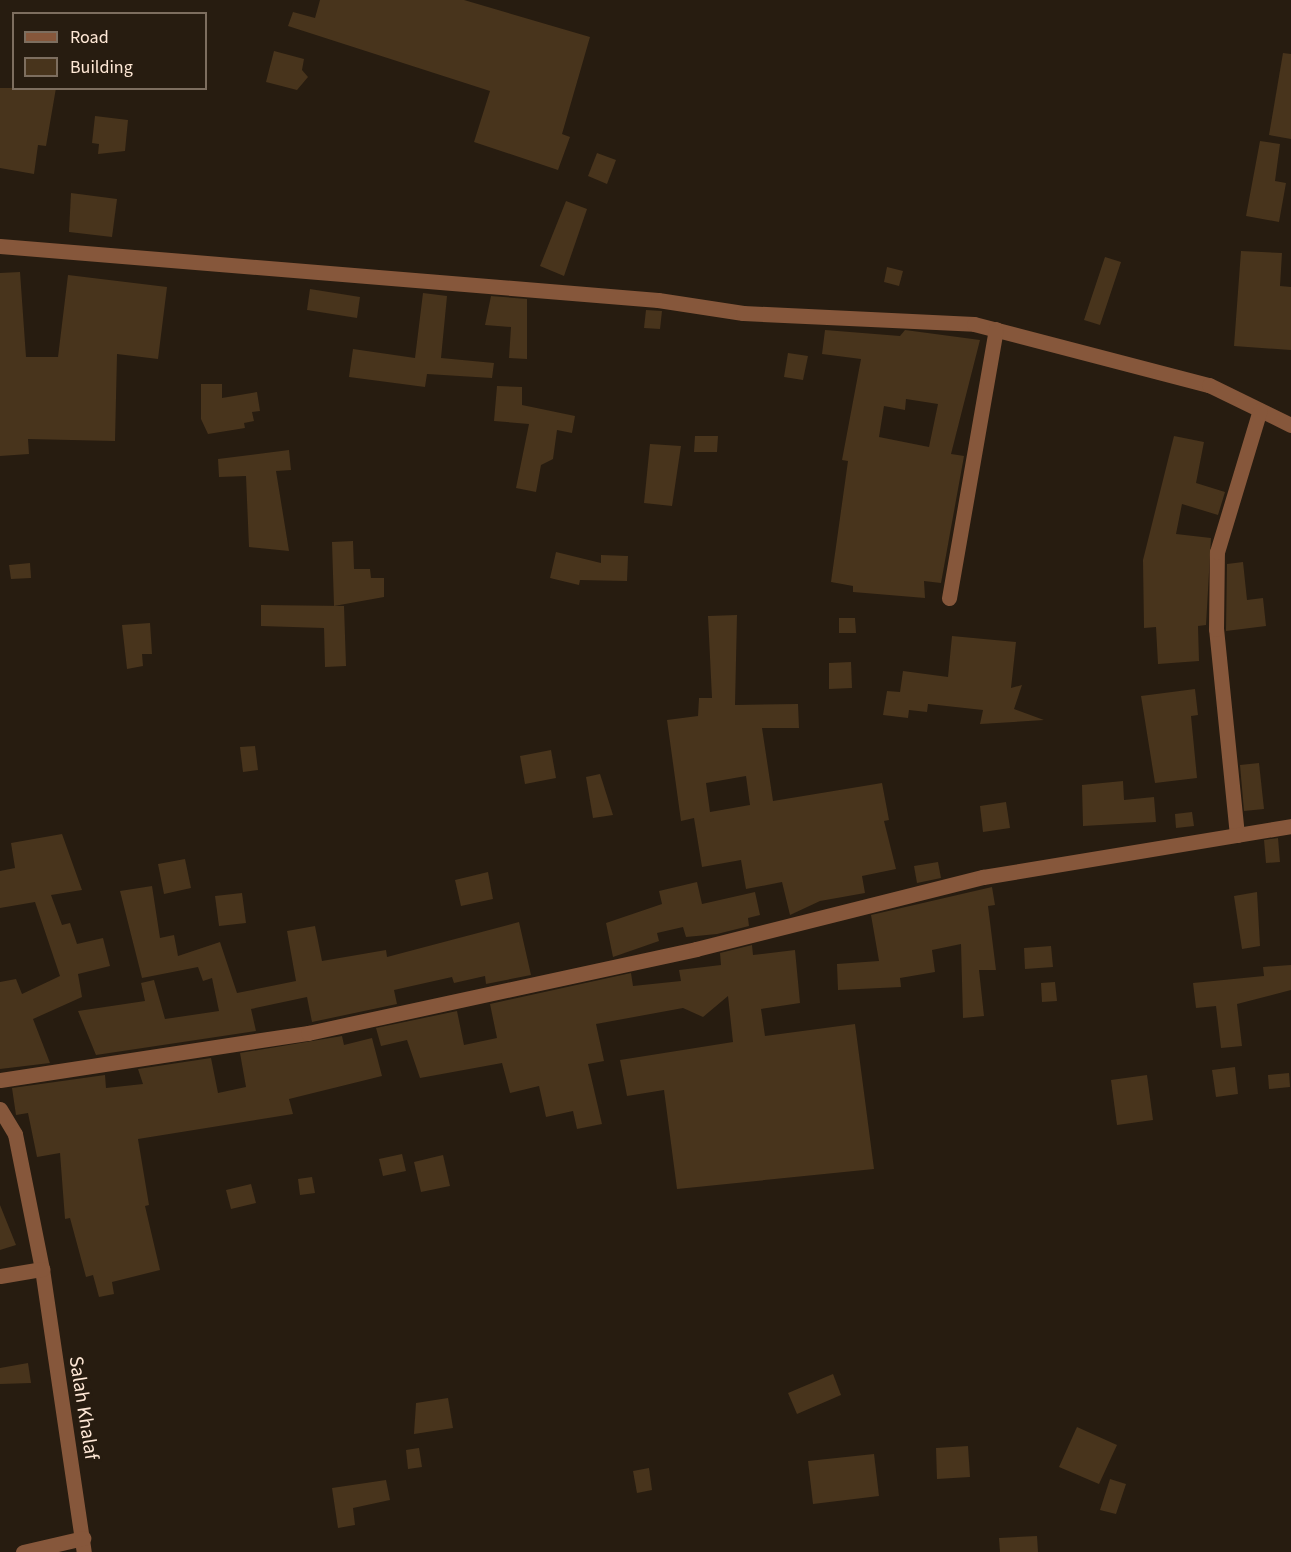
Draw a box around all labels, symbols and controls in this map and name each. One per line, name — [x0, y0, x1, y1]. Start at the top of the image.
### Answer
legend — [12, 12, 207, 90]
text: Road — [70, 25, 109, 50]
text: Building — [70, 55, 133, 80]
street label: Salah Khalaf — [63, 1355, 103, 1461]

